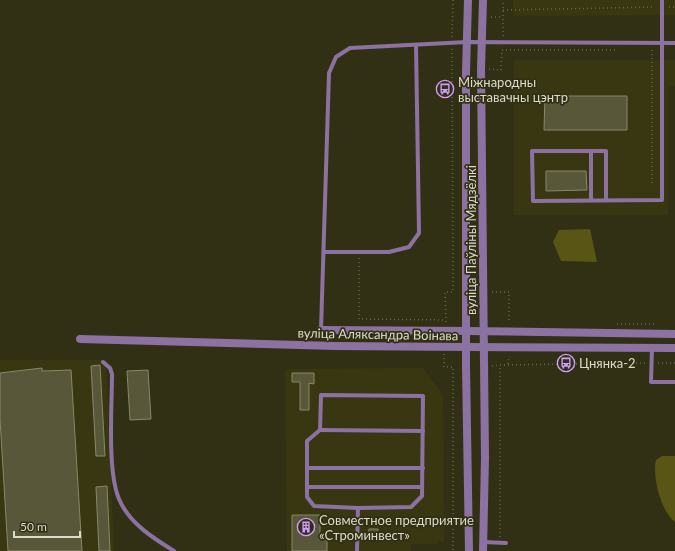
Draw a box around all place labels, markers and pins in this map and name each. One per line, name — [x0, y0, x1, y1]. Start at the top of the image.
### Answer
place label: Міжнародны выставачны цэнтр — [458, 74, 568, 105]
bus stop icon: Міжнародны выставачны цэнтр — [435, 79, 455, 99]
bus stop icon: Цнянка-2 — [556, 353, 576, 373]
place label: Цнянка-2 — [579, 355, 636, 371]
place label: Совместное предприятие «Строминвест» — [319, 512, 474, 543]
building icon: Совместное предприятие «Строминвест» — [296, 517, 316, 537]

